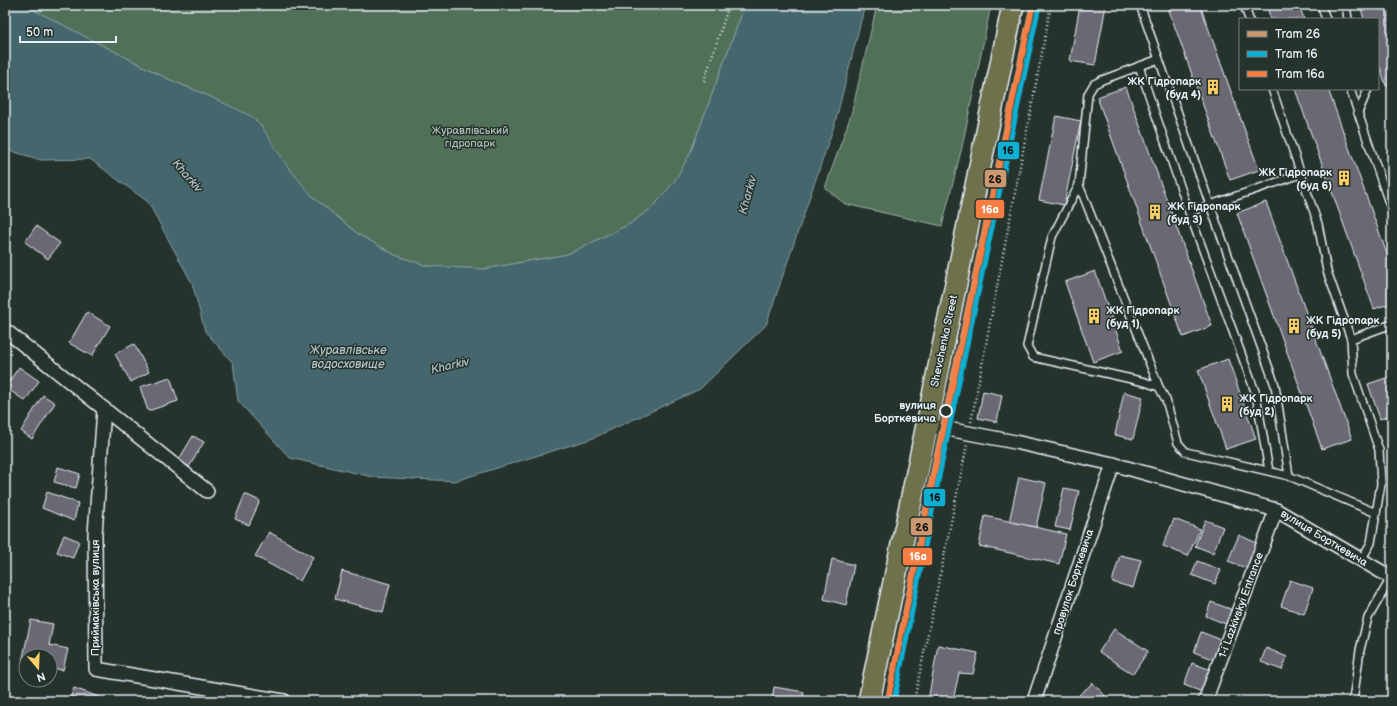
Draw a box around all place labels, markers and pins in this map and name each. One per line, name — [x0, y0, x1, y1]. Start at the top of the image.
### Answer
place label: ЖК Гідропарк (буд 4) — [1127, 75, 1201, 101]
building icon: ЖК Гідропарк (буд 4) — [1204, 78, 1222, 96]
place label: ЖК Гідропарк (буд 6) — [1258, 166, 1332, 192]
building icon: ЖК Гідропарк (буд 6) — [1335, 169, 1353, 187]
place label: ЖК Гідропарк (буд 3) — [1167, 200, 1241, 226]
building icon: ЖК Гідропарк (буд 3) — [1146, 203, 1164, 221]
place label: ЖК Гідропарк (буд 1) — [1106, 304, 1180, 330]
building icon: ЖК Гідропарк (буд 1) — [1085, 307, 1103, 325]
place label: ЖК Гідропарк (буд 5) — [1306, 314, 1380, 340]
building icon: ЖК Гідропарк (буд 5) — [1285, 317, 1303, 335]
place label: ЖК Гідропарк (буд 2) — [1239, 392, 1313, 418]
building icon: ЖК Гідропарк (буд 2) — [1218, 395, 1236, 413]
place label: вулиця Борткевича — [874, 399, 937, 425]
marker: вулиця Борткевича — [939, 404, 953, 418]

